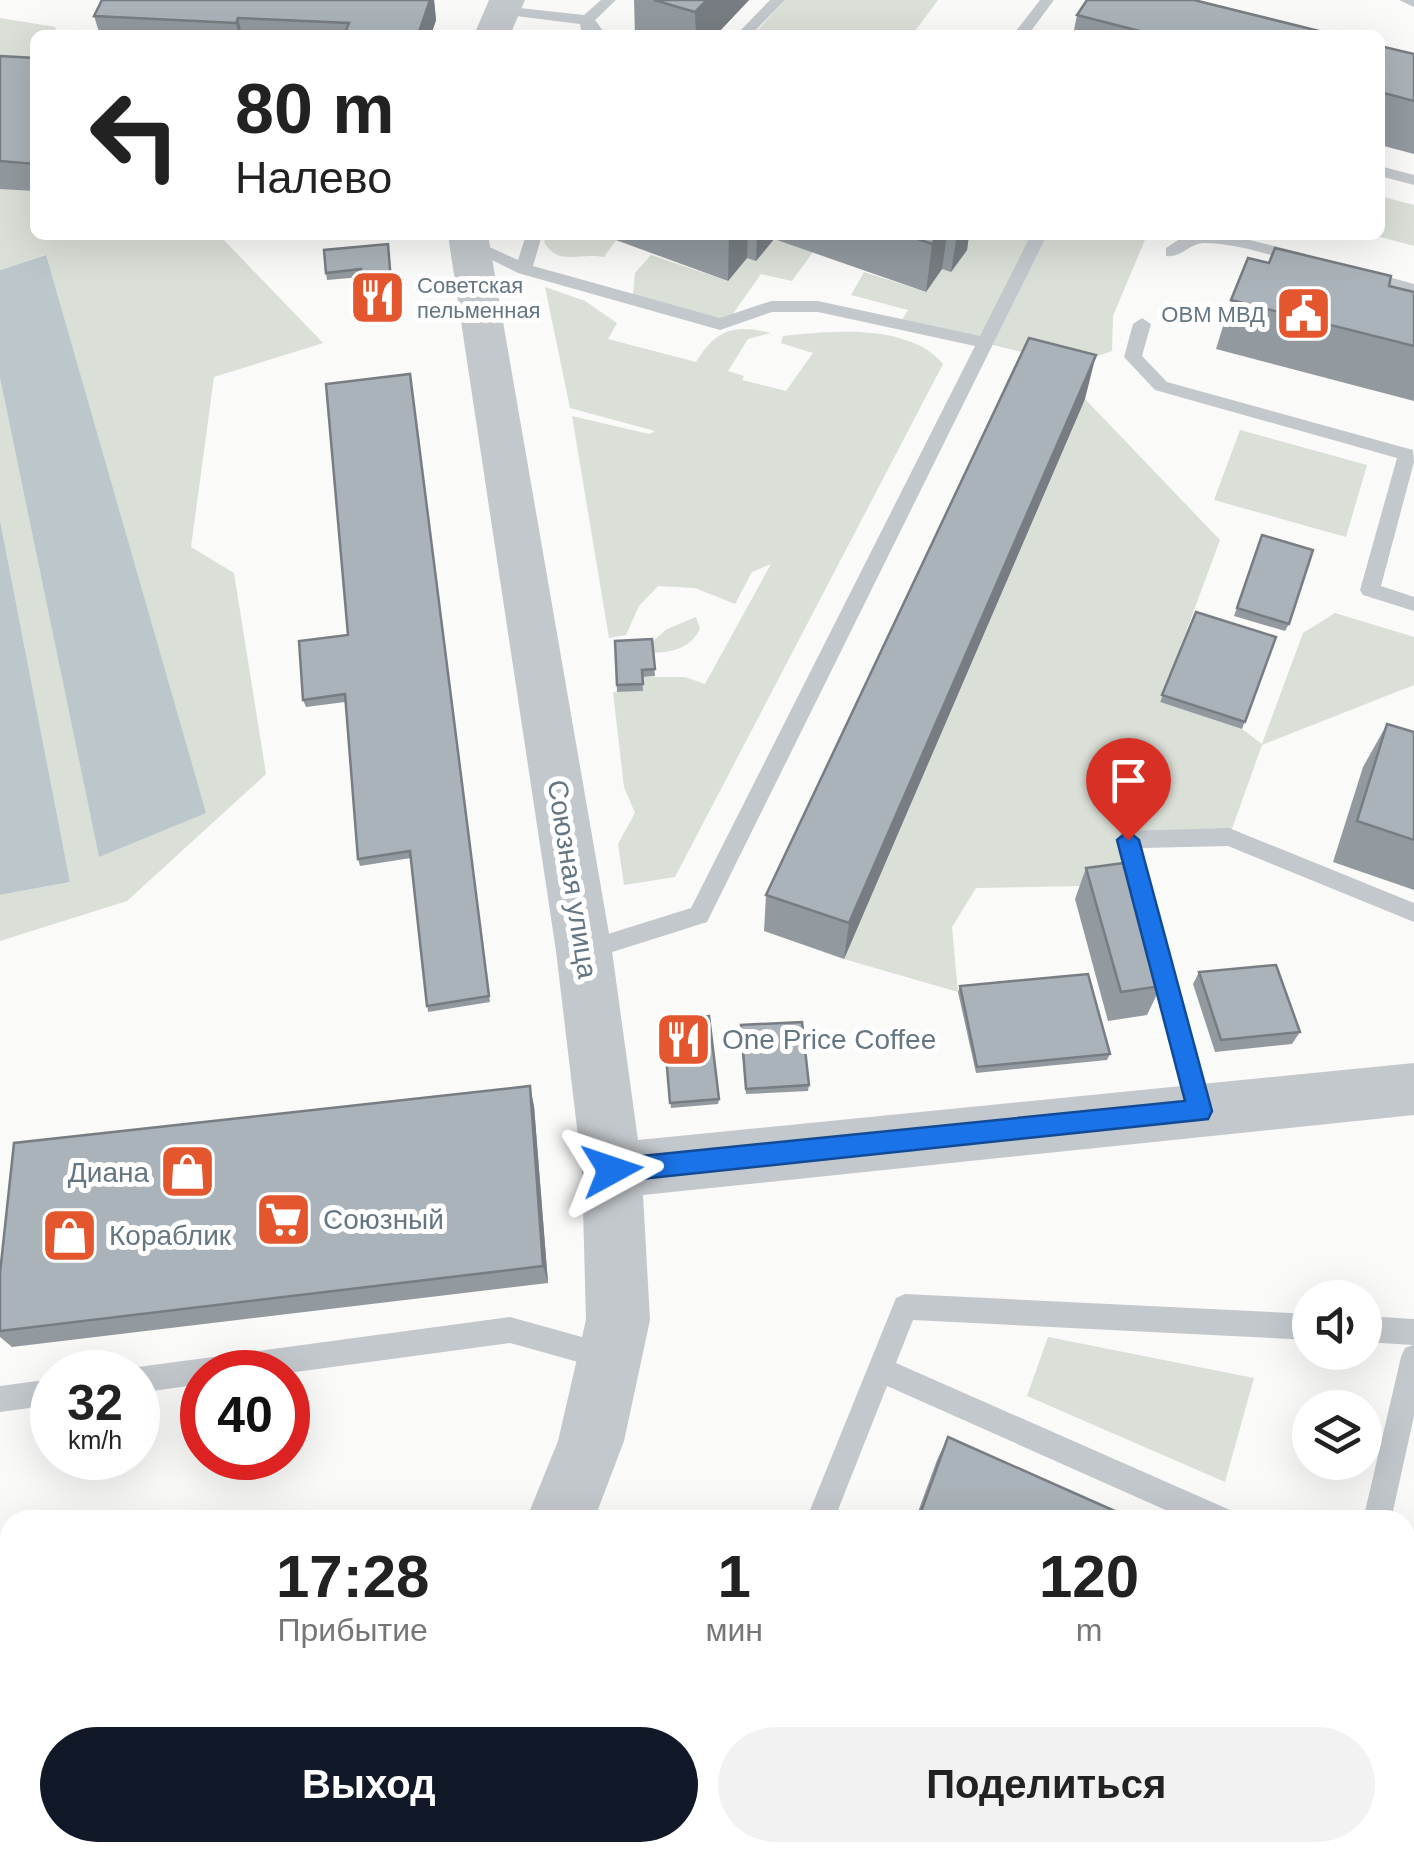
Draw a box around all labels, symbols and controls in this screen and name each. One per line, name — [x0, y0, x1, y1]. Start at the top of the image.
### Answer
icon: left — [70, 70, 200, 200]
text: 80 m — [235, 70, 395, 148]
text: Налево — [235, 152, 392, 203]
restaurant icon: Советская пельменная — [348, 268, 408, 328]
place label: Советская пельменная — [417, 273, 541, 323]
public building icon: ОВМ МВД — [1274, 284, 1334, 344]
place label: ОВМ МВД — [1161, 302, 1265, 327]
pin — [1086, 738, 1171, 841]
icon: arrive — [1101, 753, 1156, 808]
street label: Союзная улица — [542, 778, 604, 981]
restaurant icon: One Price Coffee — [653, 1009, 713, 1069]
place label: One Price Coffee — [722, 1024, 936, 1055]
position arrow — [560, 1118, 664, 1222]
shop icon: Диана — [158, 1142, 218, 1202]
place label: Диана — [68, 1157, 149, 1188]
supermarket icon: Союзный — [254, 1189, 314, 1249]
place label: Союзный — [323, 1204, 444, 1235]
shop icon: Кораблик — [40, 1205, 100, 1265]
place label: Кораблик — [109, 1220, 232, 1251]
map controls — [1292, 1280, 1382, 1480]
button: sound — [1292, 1280, 1382, 1370]
speed limit sign: 40 — [180, 1350, 310, 1480]
text: 32 — [67, 1375, 123, 1431]
button: layers — [1292, 1390, 1382, 1480]
text: km/h — [68, 1426, 122, 1454]
text: 17:28 — [276, 1543, 429, 1610]
text: 1 — [717, 1543, 751, 1610]
text: 120 — [1039, 1543, 1139, 1610]
text: Прибытие — [278, 1612, 428, 1648]
text: мин — [705, 1612, 763, 1648]
text: m — [1076, 1612, 1102, 1648]
button: Выход — [40, 1727, 698, 1842]
button: Поделиться — [718, 1727, 1375, 1842]

